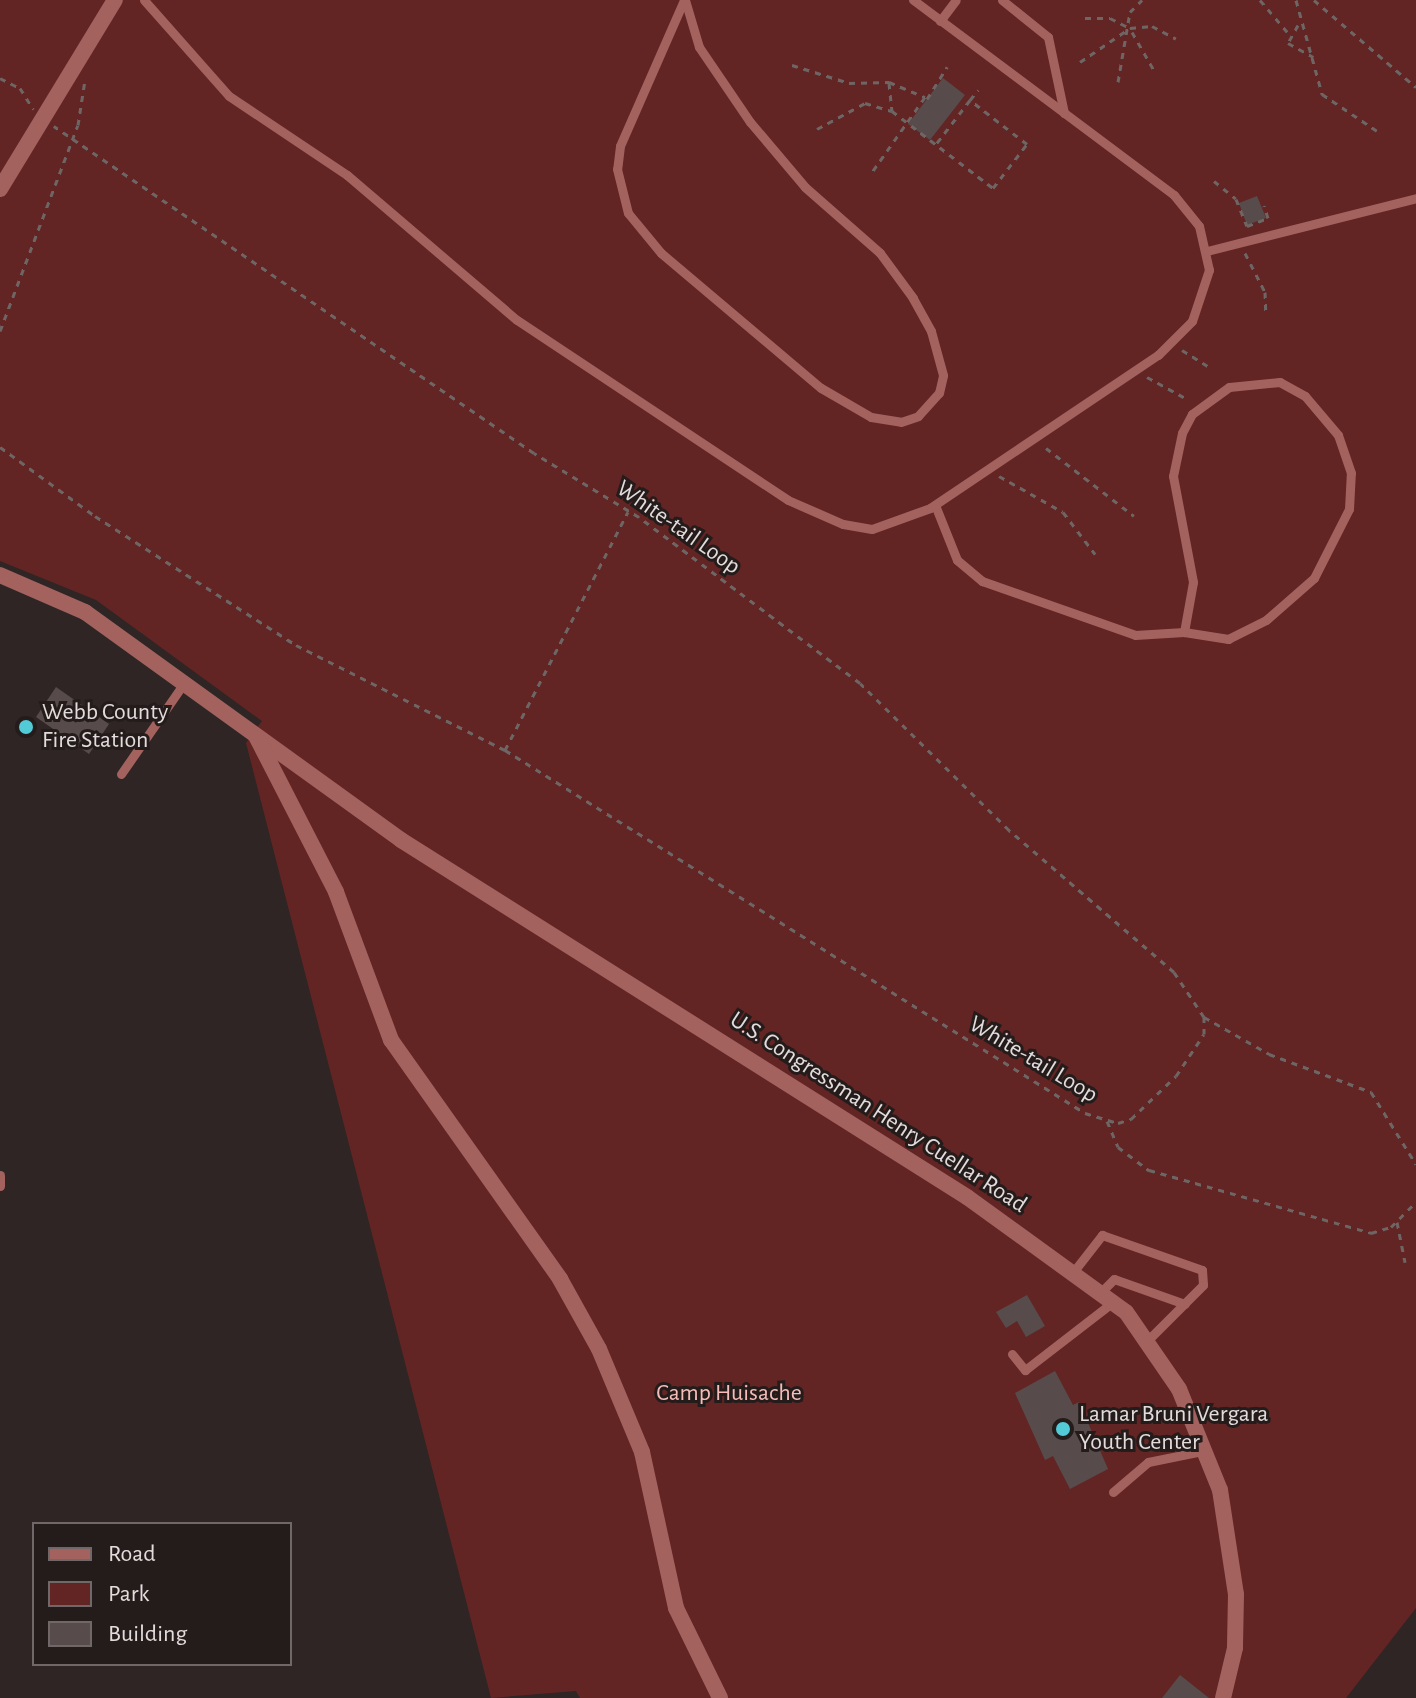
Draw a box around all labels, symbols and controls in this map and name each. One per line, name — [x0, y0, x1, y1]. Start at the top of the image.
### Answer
street label: White-tail Loop — [610, 475, 746, 581]
place label: Webb County Fire Station — [42, 699, 168, 755]
marker: Webb County Fire Station — [17, 718, 35, 736]
street label: U.S. Congressman Henry Cuellar Road — [724, 1006, 1032, 1220]
street label: White-tail Loop — [963, 1010, 1103, 1110]
park label: Camp Huisache — [656, 1380, 802, 1408]
place label: Lamar Bruni Vergara Youth Center — [1079, 1401, 1268, 1457]
marker: Lamar Bruni Vergara Youth Center — [1054, 1420, 1072, 1438]
legend — [32, 1522, 292, 1666]
text: Road — [108, 1542, 156, 1566]
text: Park — [108, 1582, 149, 1606]
text: Building — [108, 1622, 187, 1646]

